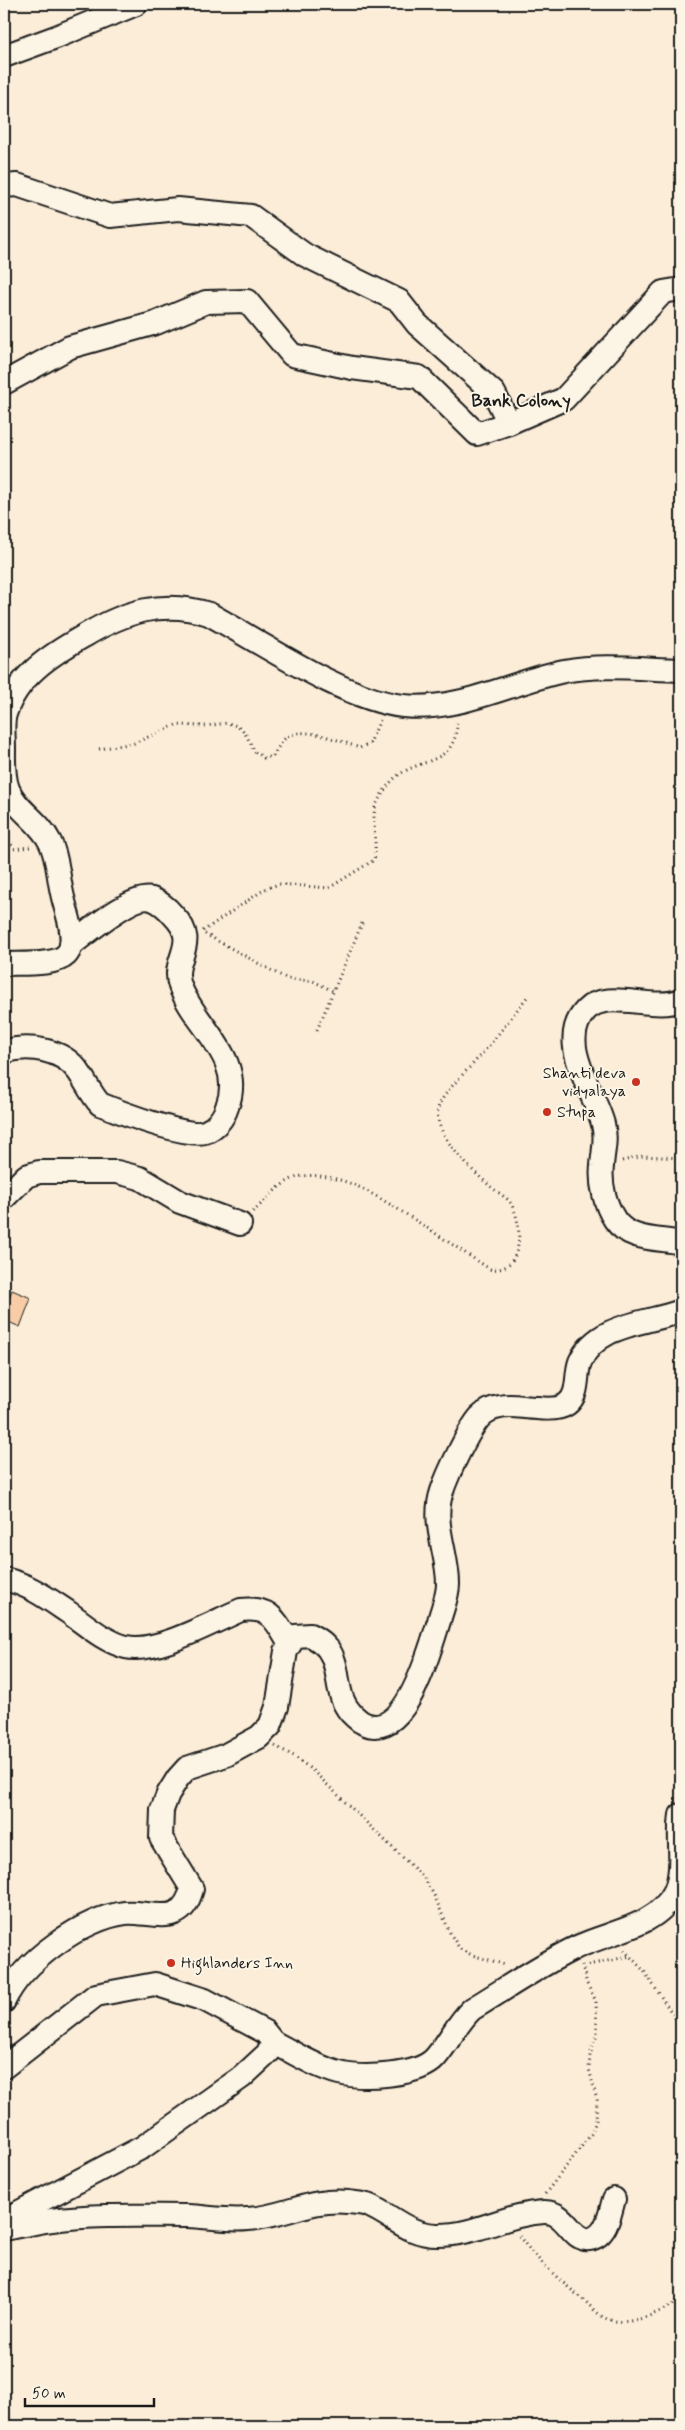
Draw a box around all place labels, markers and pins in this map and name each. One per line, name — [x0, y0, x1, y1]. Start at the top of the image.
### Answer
place label: Shanti deva vidyalaya — [543, 1063, 626, 1102]
marker: Shanti deva vidyalaya — [630, 1076, 642, 1088]
place label: Stupa — [557, 1102, 596, 1123]
marker: Stupa — [541, 1106, 553, 1118]
place label: Highlanders Inn — [181, 1953, 293, 1975]
marker: Highlanders Inn — [165, 1957, 177, 1969]

